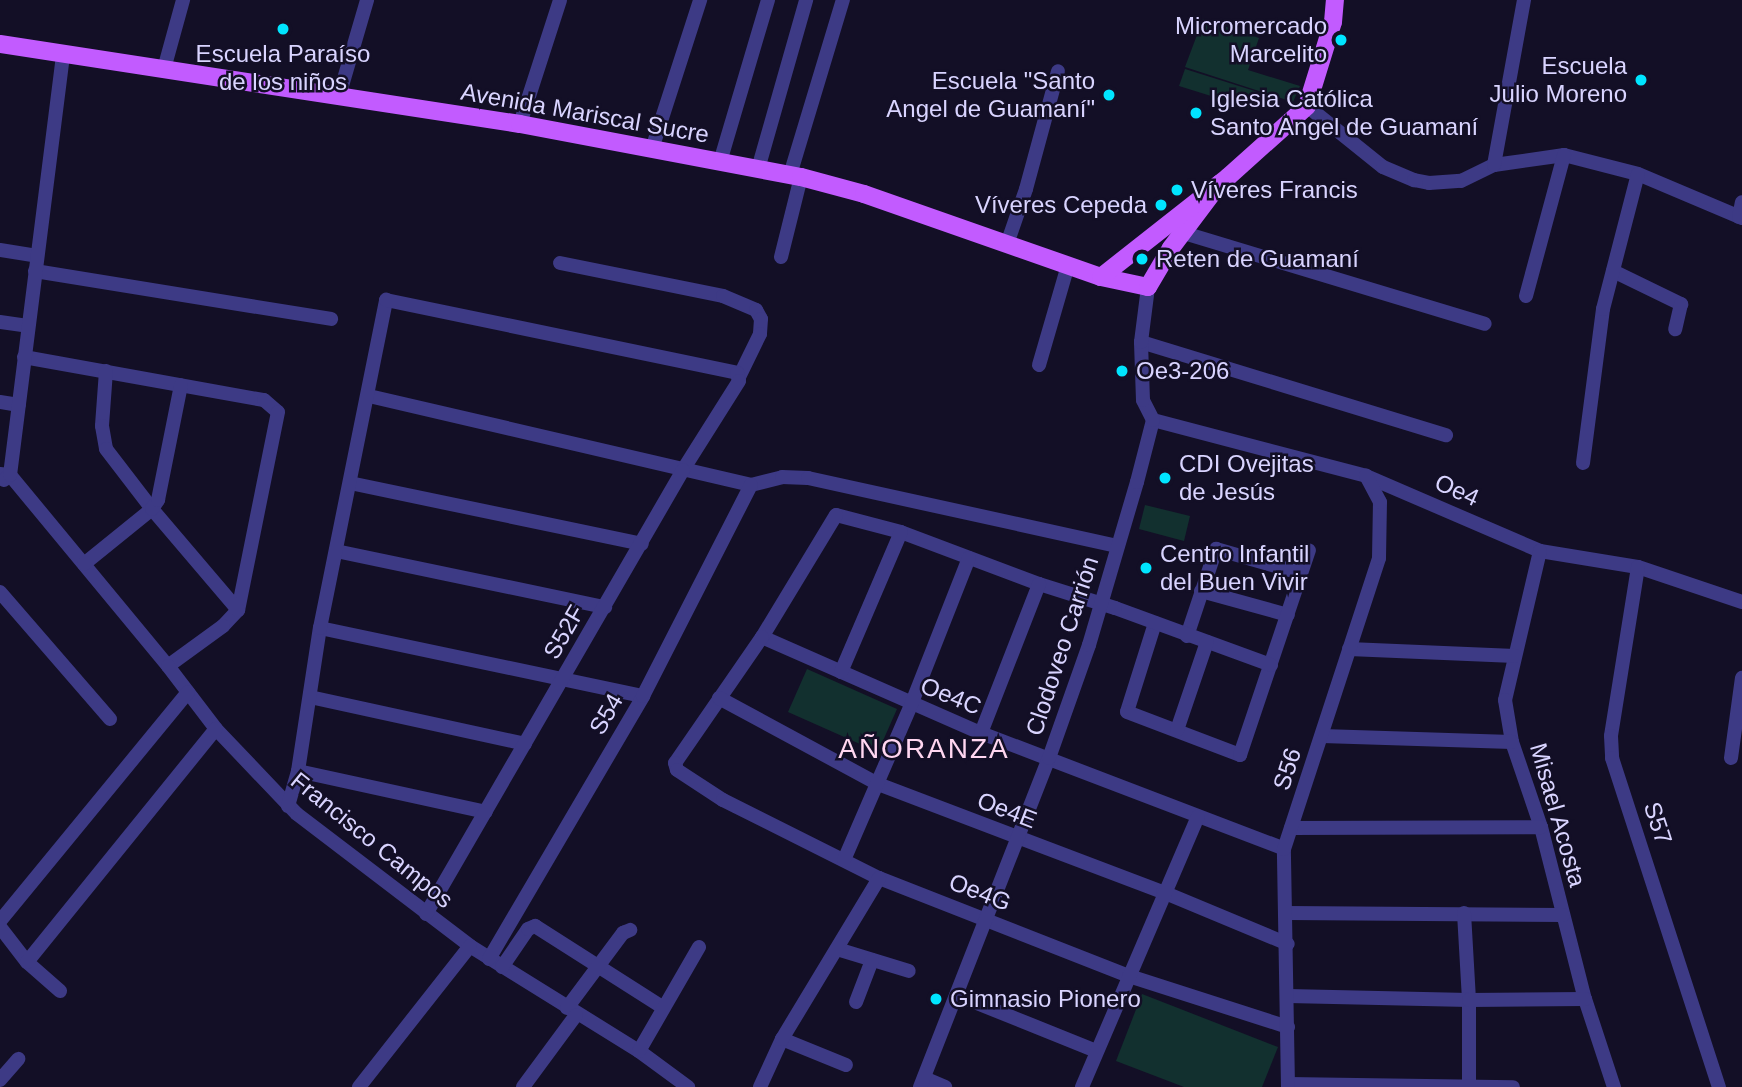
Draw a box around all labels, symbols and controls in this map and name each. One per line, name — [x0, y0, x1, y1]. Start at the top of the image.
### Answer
place label: Micromercado Marcelito — [1175, 12, 1327, 68]
marker: Escuela Paraíso de los niños — [275, 21, 291, 37]
marker: Micromercado Marcelito — [1333, 32, 1349, 48]
place label: Escuela Paraíso de los niños — [196, 40, 370, 96]
place label: Escuela Julio Moreno — [1490, 52, 1627, 108]
place label: Escuela "Santo Angel de Guamaní" — [886, 67, 1095, 123]
marker: Escuela Julio Moreno — [1633, 72, 1649, 88]
street label: Avenida Mariscal Sucre — [459, 77, 711, 149]
place label: Iglesia Católica Santo Angel de Guamaní — [1210, 85, 1480, 141]
marker: Escuela "Santo Angel de Guamaní" — [1101, 87, 1117, 103]
marker: Iglesia Católica Santo Angel de Guamaní — [1188, 105, 1204, 121]
place label: Víveres Francis — [1191, 176, 1358, 204]
marker: Víveres Francis — [1169, 182, 1185, 198]
place label: Víveres Cepeda — [975, 191, 1147, 219]
marker: Víveres Cepeda — [1153, 197, 1169, 213]
place label: Reten de Guamaní — [1156, 245, 1359, 273]
marker: Reten de Guamaní — [1134, 251, 1150, 267]
place label: Oe3-206 — [1136, 357, 1229, 385]
marker: Oe3-206 — [1114, 363, 1130, 379]
place label: CDI Ovejitas de Jesús — [1179, 450, 1314, 506]
street label: Oe4 — [1430, 468, 1484, 512]
marker: CDI Ovejitas de Jesús — [1157, 470, 1173, 486]
place label: Centro Infantil del Buen Vivir — [1160, 540, 1309, 596]
street label: Clodoveo Carrión — [1019, 553, 1105, 739]
marker: Centro Infantil del Buen Vivir — [1138, 560, 1154, 576]
street label: S52F — [537, 600, 591, 664]
street label: Oe4C — [917, 671, 985, 721]
street label: S54 — [583, 688, 629, 740]
district label: AÑORANZA — [839, 732, 1009, 766]
street label: Misael Acosta — [1524, 739, 1592, 891]
street label: S56 — [1267, 744, 1307, 794]
street label: Francisco Campos — [285, 766, 459, 914]
street label: Oe4E — [973, 786, 1041, 834]
street label: S57 — [1638, 798, 1678, 848]
street label: Oe4G — [945, 867, 1015, 917]
place label: Gimnasio Pionero — [950, 985, 1141, 1013]
marker: Gimnasio Pionero — [928, 991, 944, 1007]

